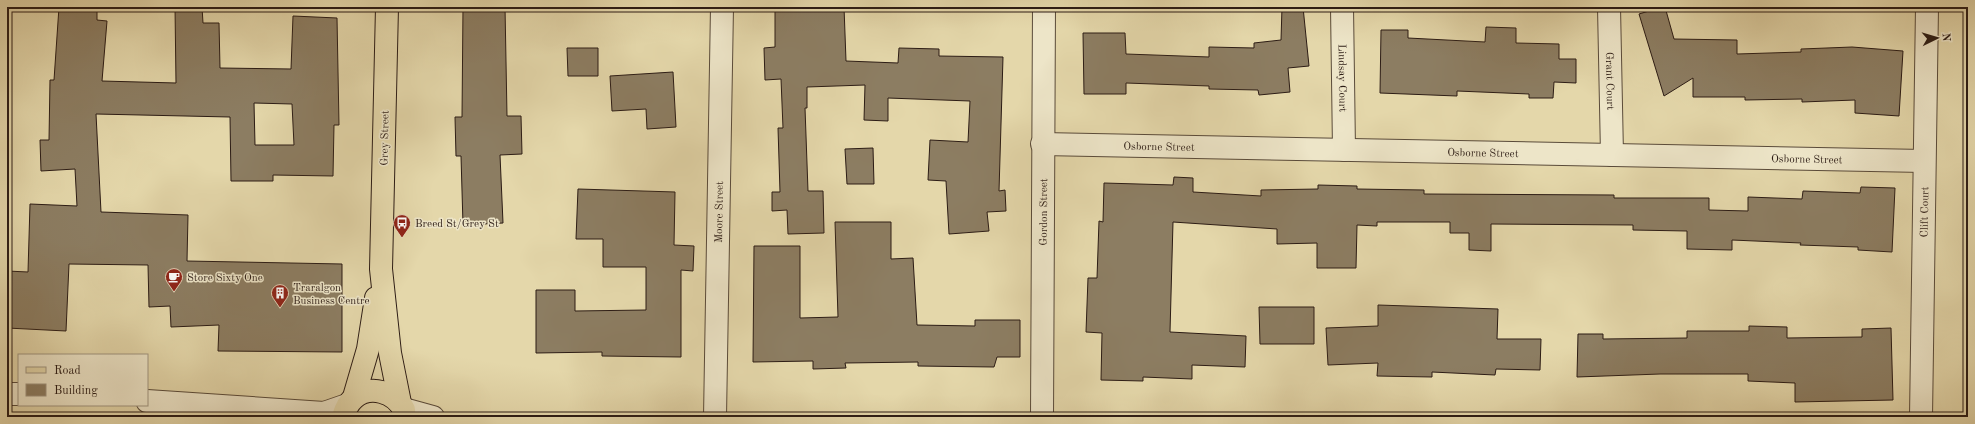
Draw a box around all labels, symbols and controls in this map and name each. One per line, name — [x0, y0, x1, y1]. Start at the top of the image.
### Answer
north arrow — [1917, 18, 1957, 58]
text: N — [1940, 33, 1951, 43]
street label: Lindsay Court — [1336, 44, 1347, 112]
street label: Grant Court — [1603, 52, 1615, 110]
street label: Grey Street — [380, 110, 391, 166]
street label: Osborne Street — [1123, 142, 1195, 154]
street label: Osborne Street — [1447, 148, 1519, 160]
street label: Osborne Street — [1771, 154, 1843, 166]
street label: Gordon Street — [1039, 178, 1050, 246]
street label: Moore Street — [714, 181, 726, 243]
street label: Clift Court — [1920, 186, 1931, 238]
bus stop icon: Breed St/Grey St — [392, 213, 412, 238]
place label: Breed St/Grey St — [415, 219, 499, 230]
cafe icon: Store Sixty One — [164, 267, 184, 292]
place label: Store Sixty One — [187, 273, 263, 284]
building icon: Traralgon Business Centre — [270, 283, 290, 308]
place label: Traralgon Business Centre — [293, 283, 370, 307]
legend — [18, 354, 148, 406]
text: Road — [54, 365, 81, 377]
text: Building — [54, 385, 98, 397]

